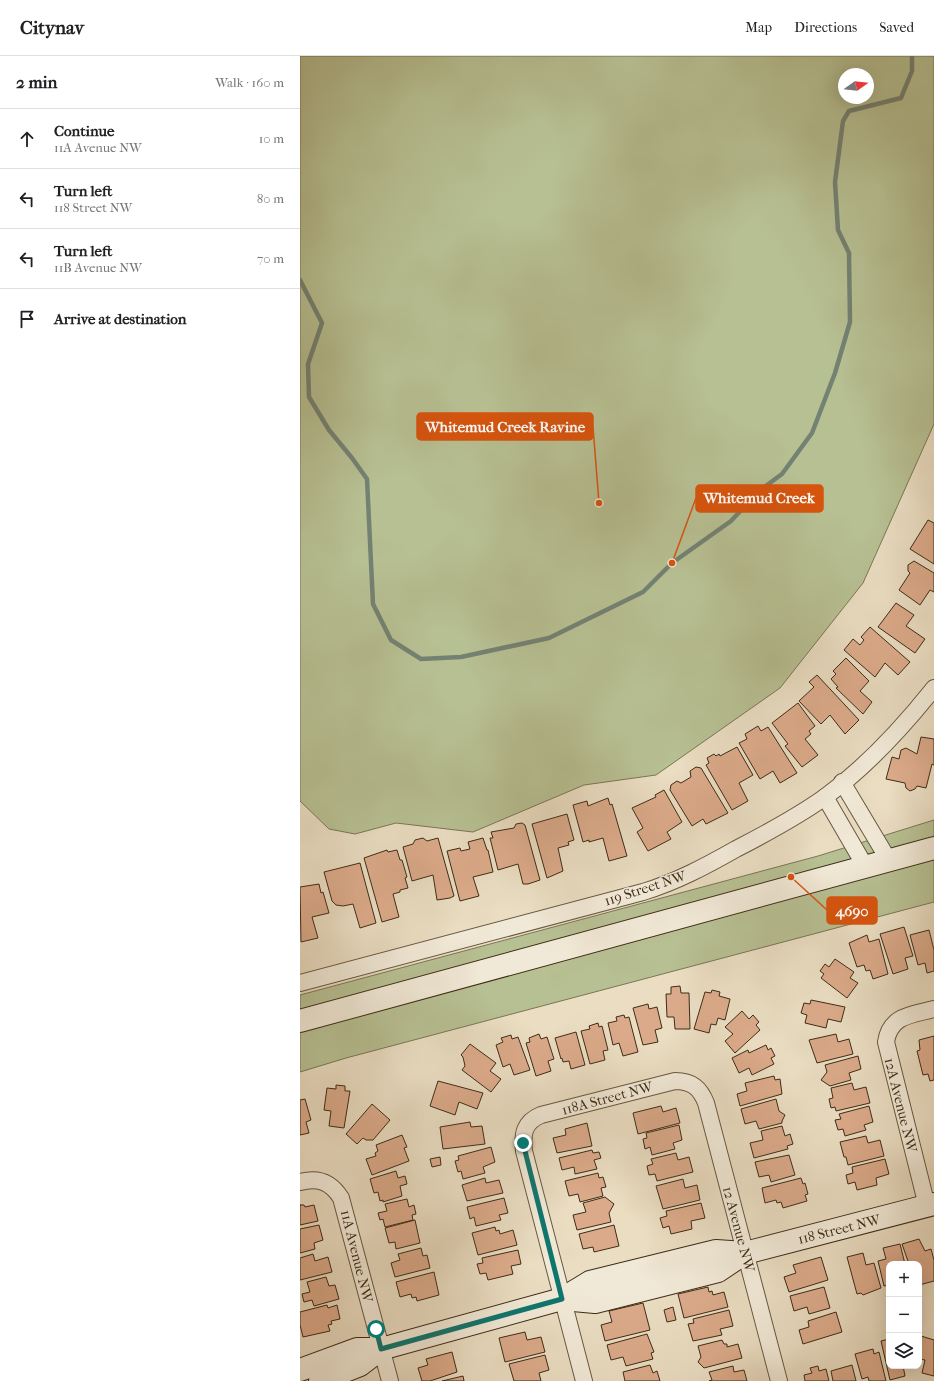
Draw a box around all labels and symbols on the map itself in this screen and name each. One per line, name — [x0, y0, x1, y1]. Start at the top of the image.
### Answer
north arrow — [838, 68, 874, 104]
callout: Whitemud Creek Ravine — [417, 413, 593, 440]
text: Whitemud Creek Ravine — [424, 418, 586, 436]
callout: Whitemud Creek — [696, 485, 823, 512]
text: Whitemud Creek — [702, 489, 816, 507]
street label: 119 Street NW — [602, 867, 689, 910]
callout: 4690 — [827, 897, 877, 924]
text: 4690 — [834, 902, 869, 920]
street label: 12A Avenue NW — [881, 1056, 921, 1155]
street label: 118A Street NW — [560, 1078, 656, 1119]
route end — [514, 1134, 532, 1152]
street label: 12 Avenue NW — [719, 1185, 758, 1275]
street label: 11A Avenue NW — [337, 1208, 377, 1305]
street label: 118 Street NW — [796, 1211, 883, 1248]
route start — [367, 1320, 385, 1338]

